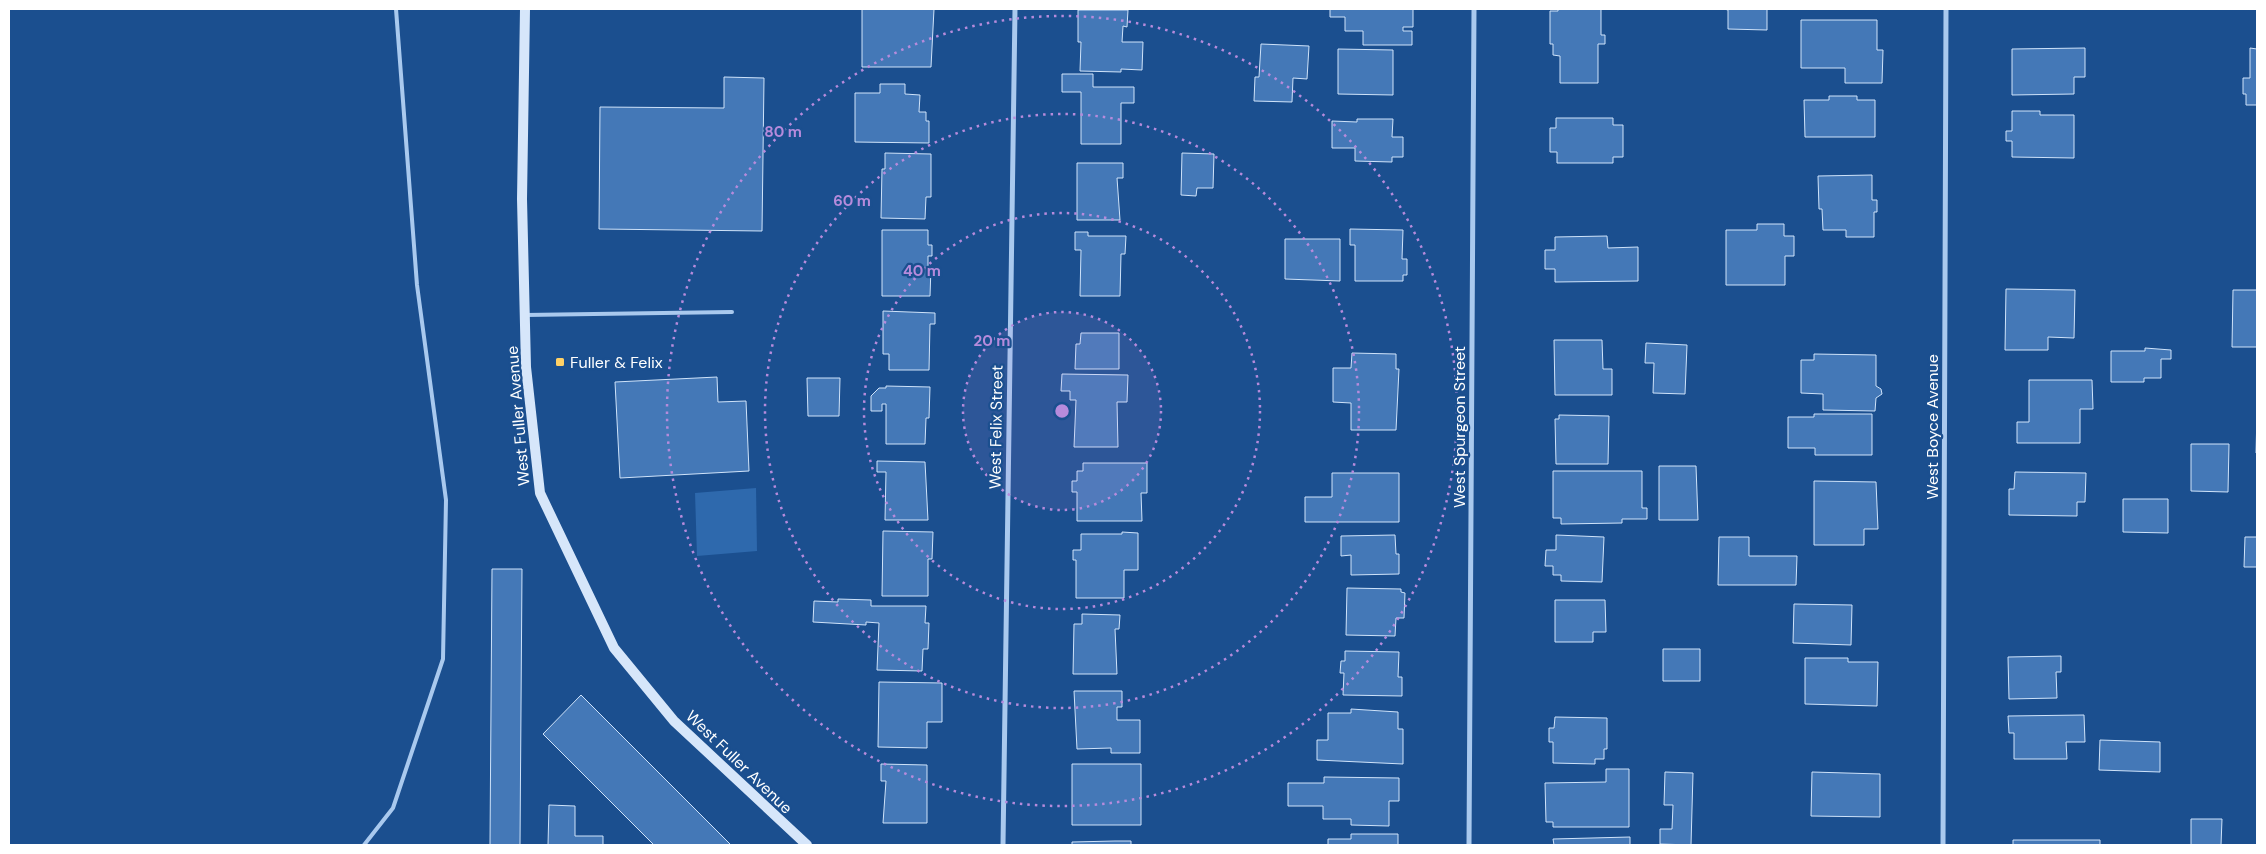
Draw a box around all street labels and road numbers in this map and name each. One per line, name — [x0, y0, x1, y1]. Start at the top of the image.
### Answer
street label: West Fuller Avenue — [501, 345, 535, 487]
street label: West Spurgeon Street — [1449, 346, 1470, 508]
street label: West Boyce Avenue — [1922, 354, 1943, 500]
street label: West Felix Street — [984, 365, 1008, 489]
street label: West Fuller Avenue — [681, 706, 797, 818]

